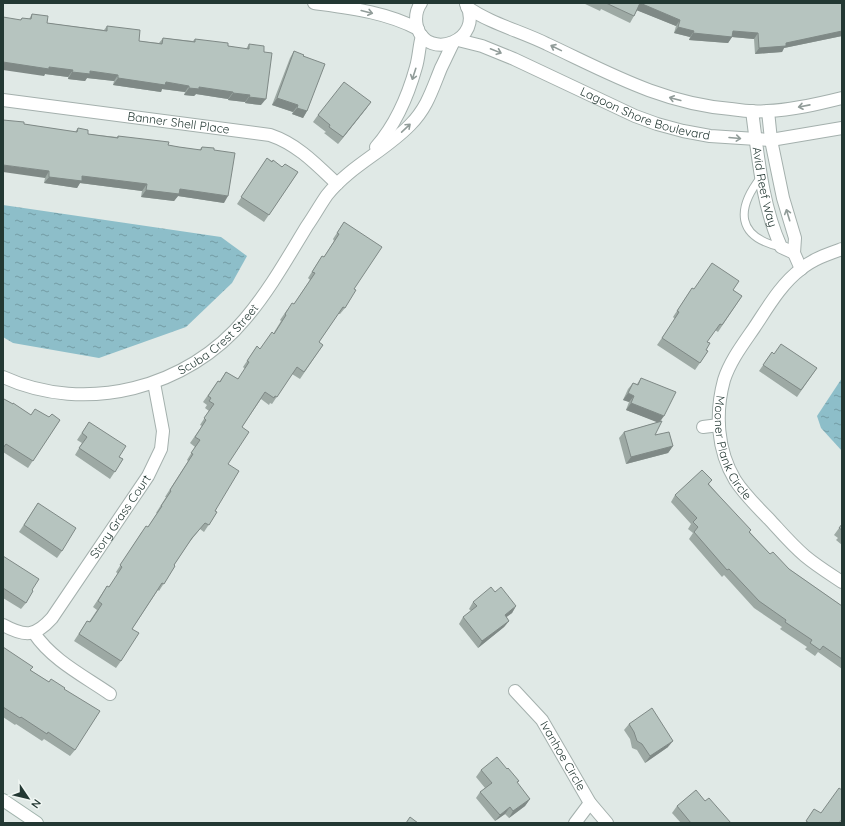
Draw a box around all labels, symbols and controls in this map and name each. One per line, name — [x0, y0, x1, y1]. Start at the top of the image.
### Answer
one-way arrow — [360, 8, 373, 16]
one-way arrow — [550, 44, 562, 51]
one-way arrow — [489, 48, 501, 56]
one-way arrow — [409, 68, 417, 80]
street label: Lagoon Shore Boulevard — [578, 83, 711, 143]
one-way arrow — [669, 95, 682, 103]
one-way arrow — [798, 102, 811, 110]
street label: Banner Shell Place — [127, 108, 231, 137]
one-way arrow — [401, 124, 411, 133]
one-way arrow — [728, 134, 741, 142]
street label: Avid Reef Way — [750, 146, 781, 229]
one-way arrow — [784, 209, 791, 222]
street label: Scuba Crest Street — [175, 301, 261, 378]
street label: Mooner Plank Circle — [712, 395, 755, 503]
street label: Story Grass Court — [86, 472, 154, 561]
street label: Ivanhoe Circle — [537, 718, 589, 793]
north arrow — [8, 778, 48, 818]
text: N — [28, 796, 44, 811]

